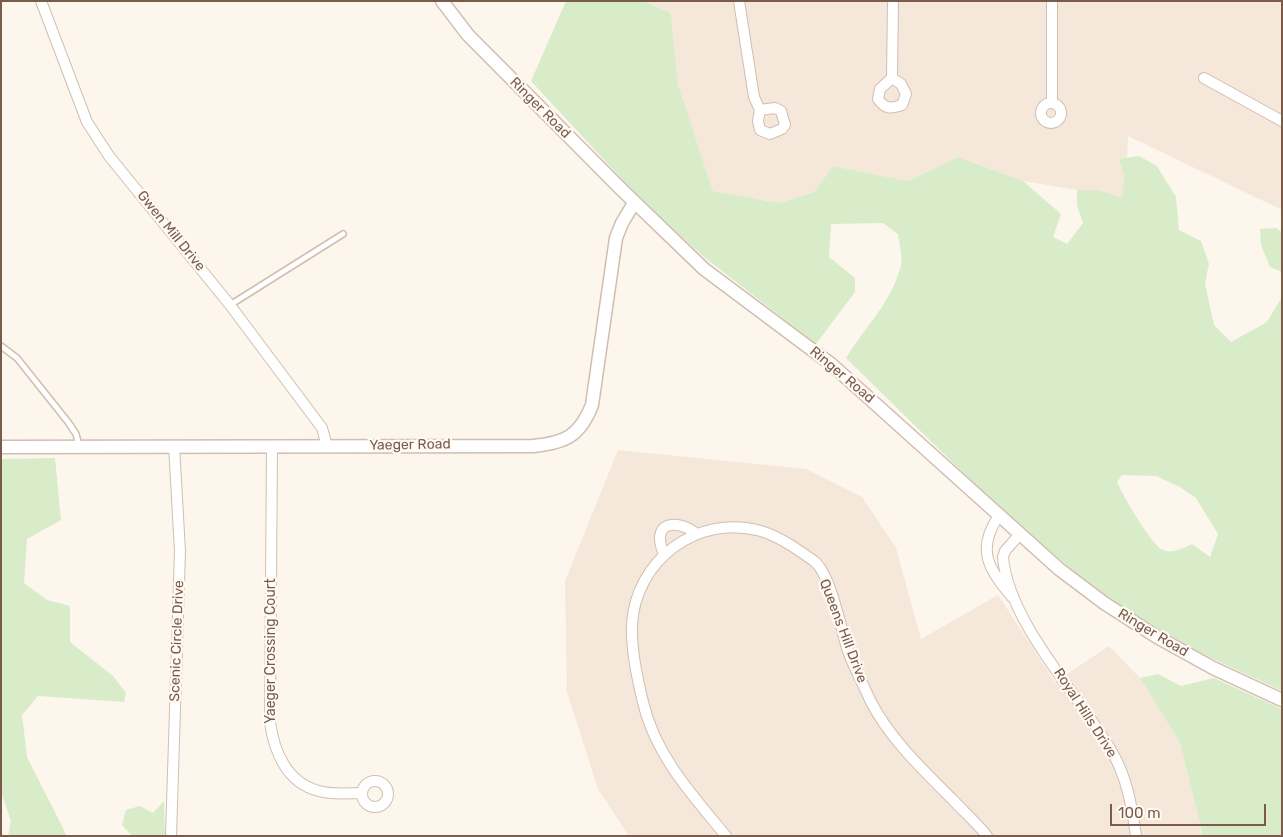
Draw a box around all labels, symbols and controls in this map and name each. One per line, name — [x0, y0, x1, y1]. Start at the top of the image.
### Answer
street label: Ringer Road — [506, 74, 574, 142]
street label: Gwen Mill Drive — [133, 187, 209, 275]
street label: Ringer Road — [806, 343, 878, 407]
street label: Yaeger Road — [369, 436, 451, 454]
street label: Queens Hill Drive — [815, 577, 871, 685]
street label: Yaeger Crossing Court — [263, 578, 279, 724]
street label: Scenic Circle Drive — [166, 580, 188, 702]
street label: Ringer Road — [1115, 605, 1191, 661]
street label: Royal Hills Drive — [1050, 665, 1120, 761]
scale bar — [1113, 794, 1269, 826]
text: 100 m — [1118, 804, 1160, 822]

